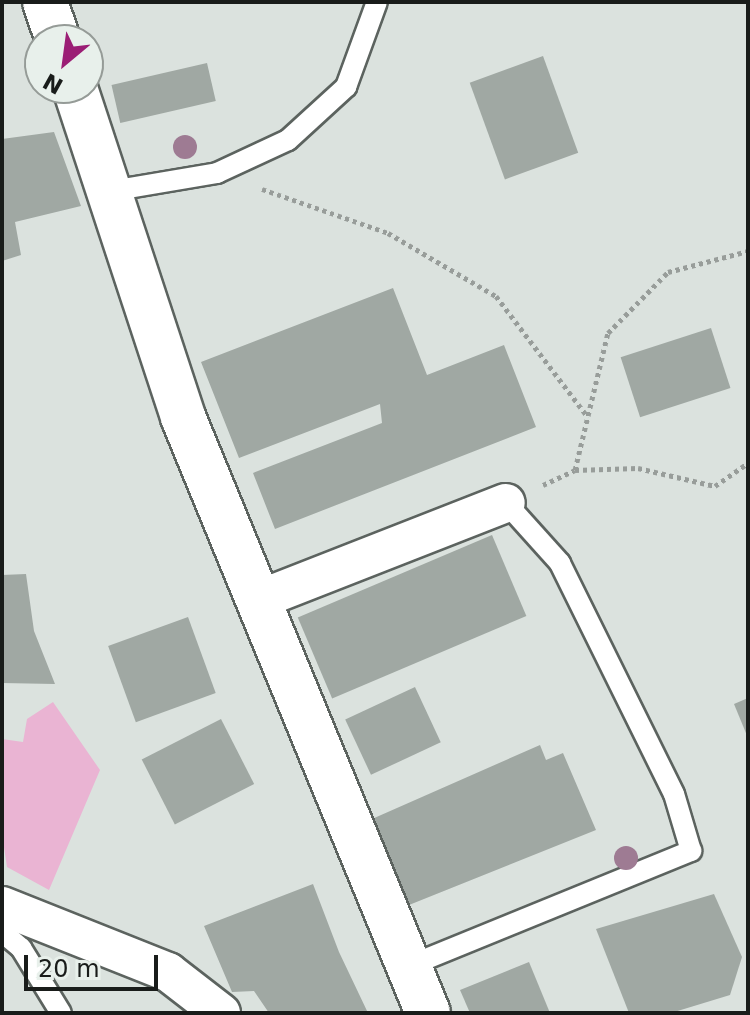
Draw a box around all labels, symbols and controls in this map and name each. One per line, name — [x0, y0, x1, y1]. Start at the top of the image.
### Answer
north arrow — [24, 24, 104, 104]
text: N — [39, 68, 67, 99]
scale bar — [28, 939, 162, 989]
text: 20 m — [38, 955, 100, 983]

